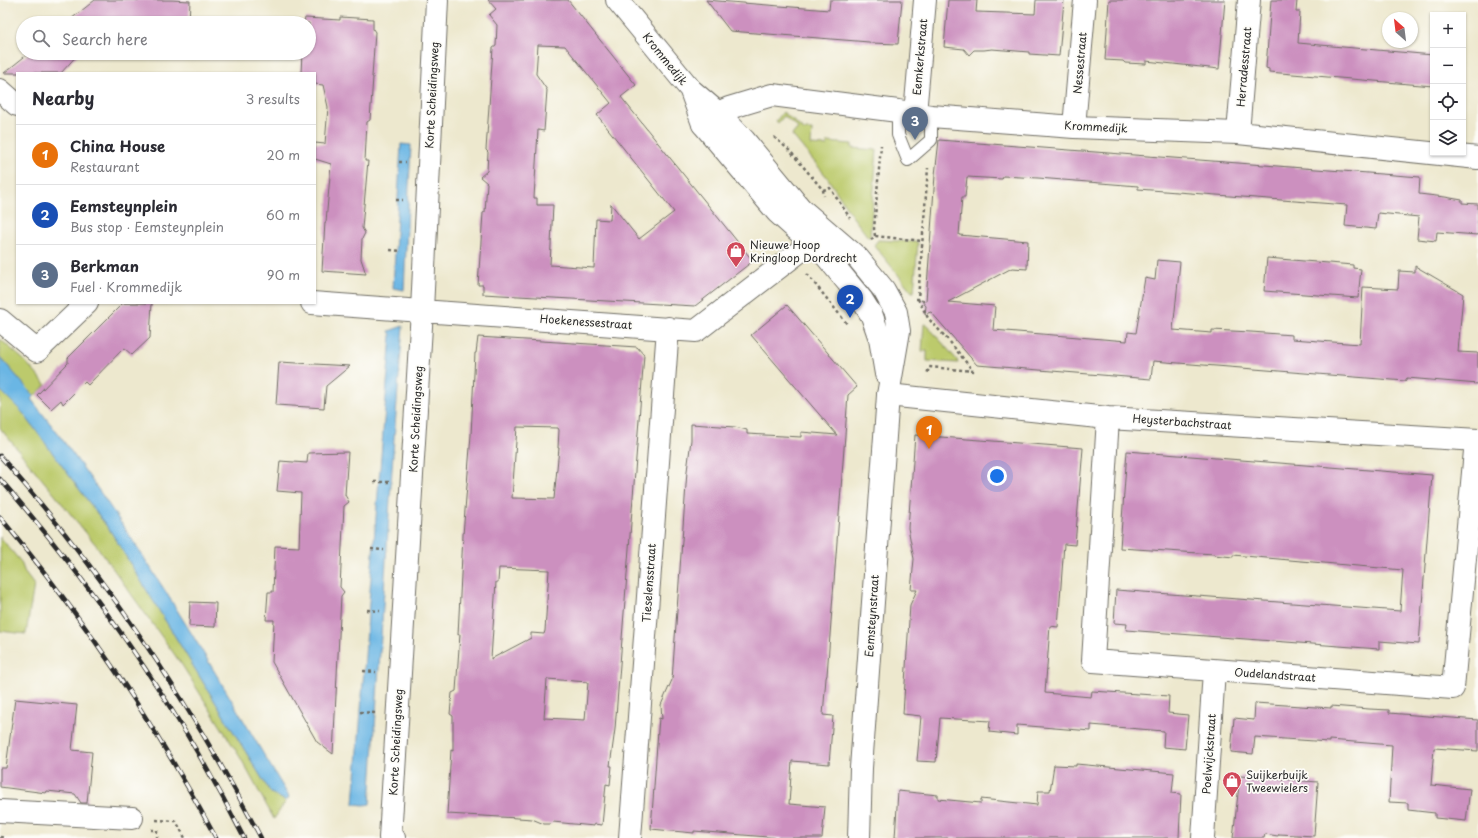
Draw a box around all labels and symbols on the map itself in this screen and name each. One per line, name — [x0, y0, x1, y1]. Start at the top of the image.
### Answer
north arrow — [1382, 12, 1418, 48]
street label: Eemkerkstraat — [908, 18, 931, 96]
street label: Herradesstraat — [1232, 26, 1256, 108]
street label: Krommedijk — [639, 29, 692, 89]
street label: Nessestraat — [1068, 31, 1091, 95]
street label: Korte Scheidingsweg — [420, 41, 443, 149]
pin: 3 — [902, 107, 928, 140]
street label: Krommedijk — [1064, 116, 1128, 137]
place label: Nieuwe Hoop Kringloop Dordrecht — [750, 236, 857, 266]
shop icon: Nieuwe Hoop Kringloop Dordrecht — [725, 240, 747, 268]
pin: 2 — [837, 285, 863, 318]
street label: Hoekenessestraat — [539, 310, 633, 333]
street label: Korte Scheidingsweg — [404, 365, 427, 473]
street label: Heysterbachstraat — [1132, 410, 1233, 433]
pin: 1 — [916, 416, 942, 449]
your location — [987, 466, 1007, 486]
street label: Tieselensstraat — [637, 542, 660, 623]
street label: Eemsteynstraat — [860, 574, 883, 658]
street label: Oudelandstraat — [1234, 663, 1317, 686]
street label: Korte Scheidingsweg — [384, 688, 407, 796]
street label: Poelwijckstraat — [1197, 713, 1220, 795]
place label: Suijkerbuijk Tweewielers — [1246, 766, 1308, 796]
shop icon: Suijkerbuijk Tweewielers — [1221, 770, 1243, 798]

